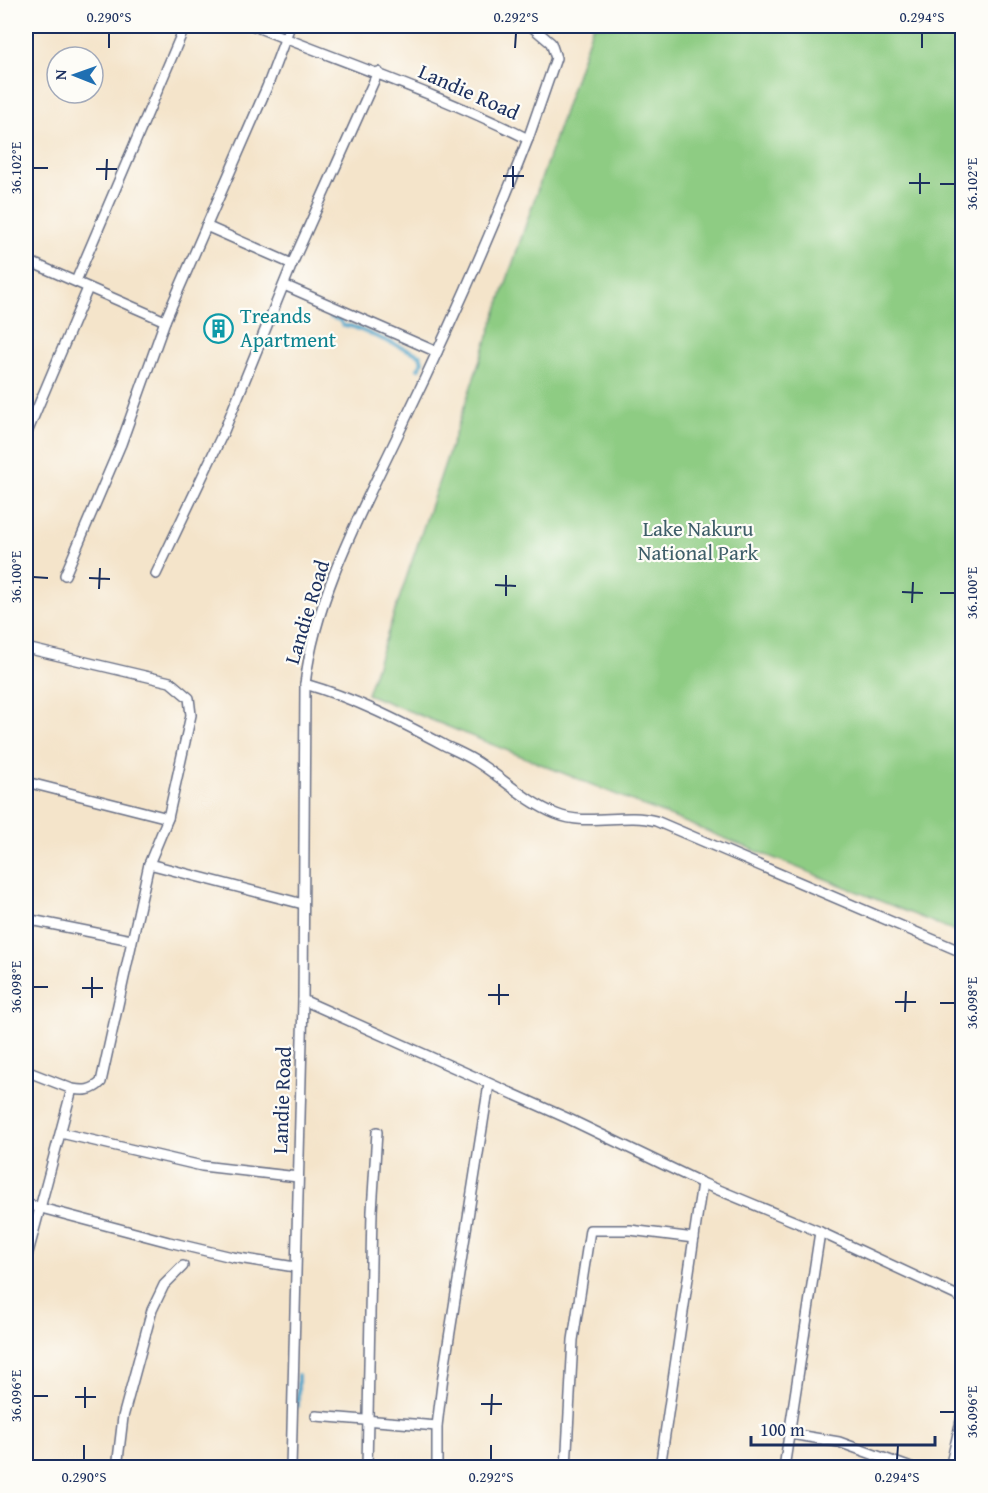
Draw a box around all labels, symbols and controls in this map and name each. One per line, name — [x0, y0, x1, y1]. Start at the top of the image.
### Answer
text: 0.290°S — [86, 6, 132, 27]
text: 0.292°S — [493, 6, 539, 27]
text: 0.294°S — [899, 6, 945, 27]
north arrow — [45, 45, 105, 105]
street label: Landie Road — [414, 56, 525, 128]
text: N — [48, 69, 72, 80]
text: 36.102°E — [5, 141, 26, 194]
text: 36.102°E — [961, 157, 982, 210]
place label: Treands Apartment — [240, 300, 337, 355]
building icon: Treands Apartment — [203, 312, 235, 344]
park label: Lake Nakuru National Park — [638, 513, 759, 568]
text: 36.100°E — [5, 550, 26, 603]
street label: Landie Road — [276, 555, 337, 668]
text: 36.100°E — [961, 566, 982, 619]
text: 36.098°E — [5, 960, 26, 1013]
text: 36.098°E — [961, 976, 982, 1029]
street label: Landie Road — [264, 1045, 299, 1154]
text: 36.096°E — [5, 1369, 26, 1422]
text: 36.096°E — [961, 1385, 982, 1438]
scale bar — [751, 1409, 936, 1447]
text: 100 m — [760, 1416, 805, 1443]
text: 0.290°S — [61, 1466, 107, 1487]
text: 0.292°S — [468, 1466, 514, 1487]
text: 0.294°S — [874, 1466, 920, 1487]

